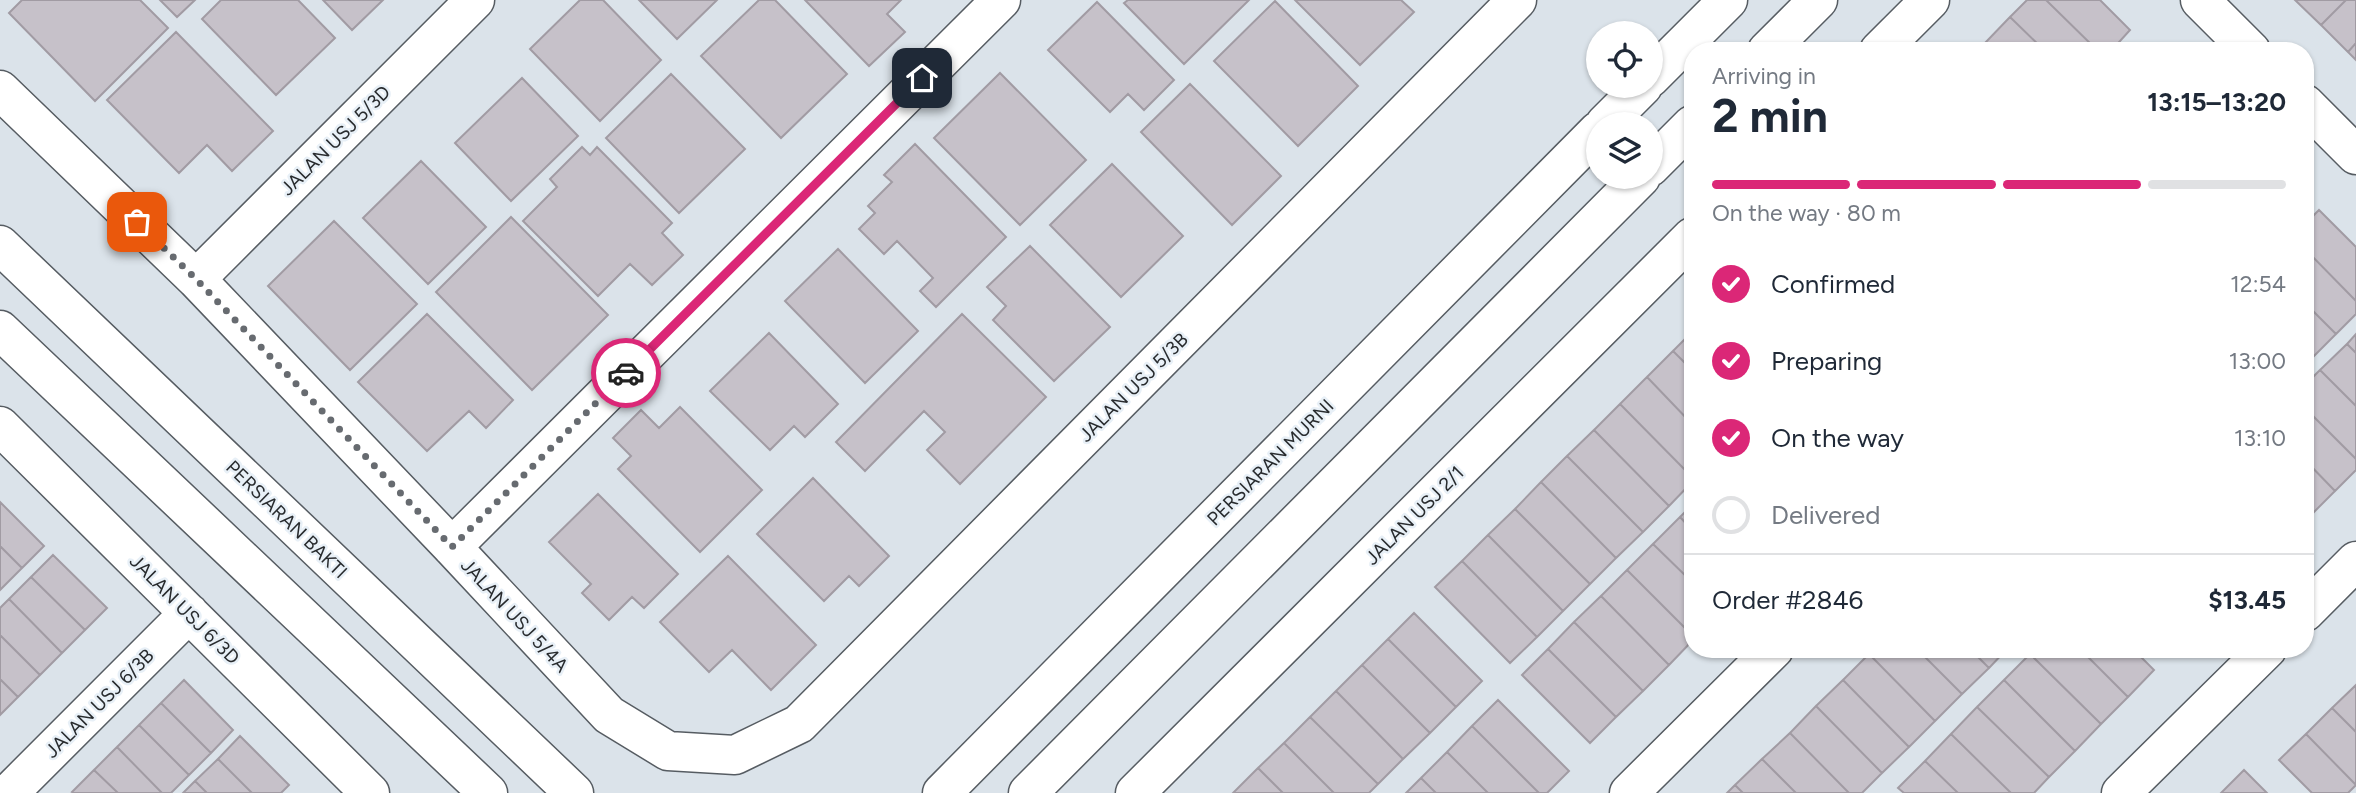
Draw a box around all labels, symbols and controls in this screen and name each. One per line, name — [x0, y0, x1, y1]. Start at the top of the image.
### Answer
map controls — [1586, 21, 1663, 189]
button: locate — [1586, 21, 1663, 98]
pin — [892, 48, 952, 108]
icon: home — [903, 59, 941, 97]
text: Arriving in — [1712, 62, 1816, 90]
street label: JALAN USJ 5/3D — [276, 81, 395, 200]
text: 13:15–13:20 — [2147, 86, 2286, 118]
text: 2 min — [1712, 88, 1828, 144]
button: layers — [1586, 112, 1663, 189]
pin — [107, 192, 167, 252]
text: On the way · 80 m — [1712, 199, 1901, 227]
icon: bag — [118, 203, 156, 241]
icon: check — [1712, 265, 1750, 303]
text: Confirmed — [1771, 268, 1895, 300]
text: 12:54 — [2230, 270, 2286, 298]
street label: JALAN USJ 5/3B — [1074, 328, 1193, 447]
courier — [591, 338, 661, 408]
icon: check — [1712, 342, 1750, 380]
text: Preparing — [1771, 345, 1882, 377]
text: 13:00 — [2229, 347, 2286, 375]
icon: car — [607, 354, 645, 392]
street label: PERSIARAN MURNI — [1202, 394, 1338, 530]
icon: check — [1712, 419, 1750, 457]
text: On the way — [1771, 422, 1904, 454]
text: 13:10 — [2234, 424, 2286, 452]
street label: PERSIARAN BAKTI — [221, 456, 352, 583]
street label: JALAN USJ 2/1 — [1360, 461, 1469, 570]
text: Delivered — [1771, 499, 1880, 531]
street label: JALAN USJ 6/3D — [125, 550, 244, 669]
street label: JALAN USJ 5/4A — [456, 554, 573, 677]
text: Order #2846 — [1712, 584, 1863, 616]
text: $13.45 — [2208, 584, 2286, 616]
street label: JALAN USJ 6/3B — [40, 644, 159, 763]

